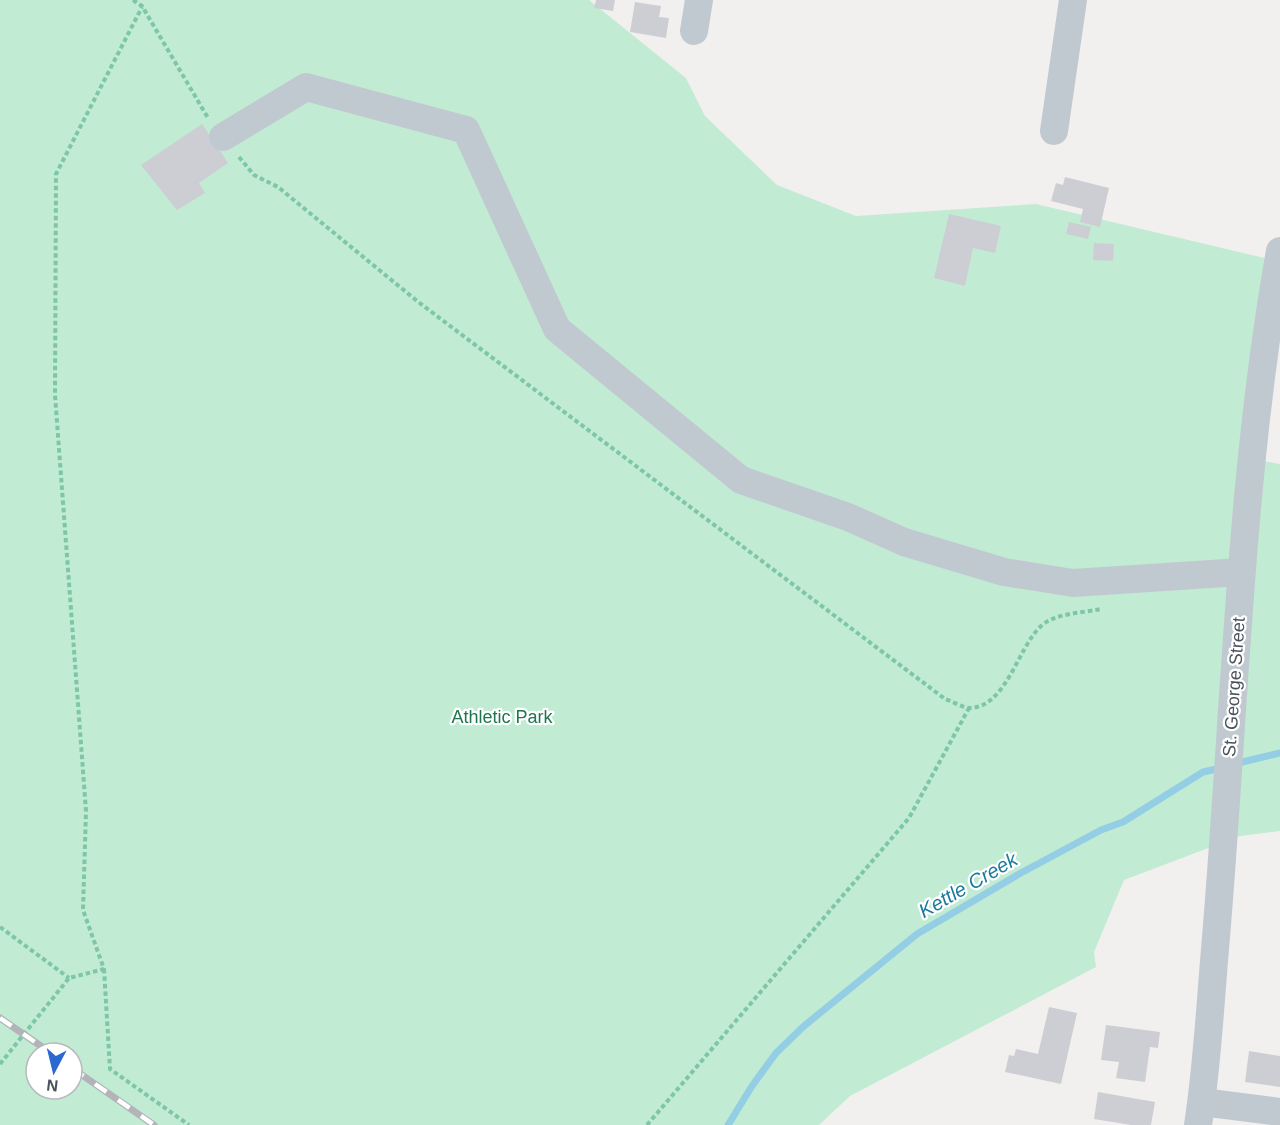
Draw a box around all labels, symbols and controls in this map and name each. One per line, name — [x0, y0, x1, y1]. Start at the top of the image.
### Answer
street label: St. George Street — [1219, 616, 1249, 758]
park label: Athletic Park — [451, 707, 554, 727]
water label: Kettle Creek — [915, 847, 1022, 922]
north arrow — [24, 1041, 84, 1101]
text: N — [45, 1076, 59, 1095]

